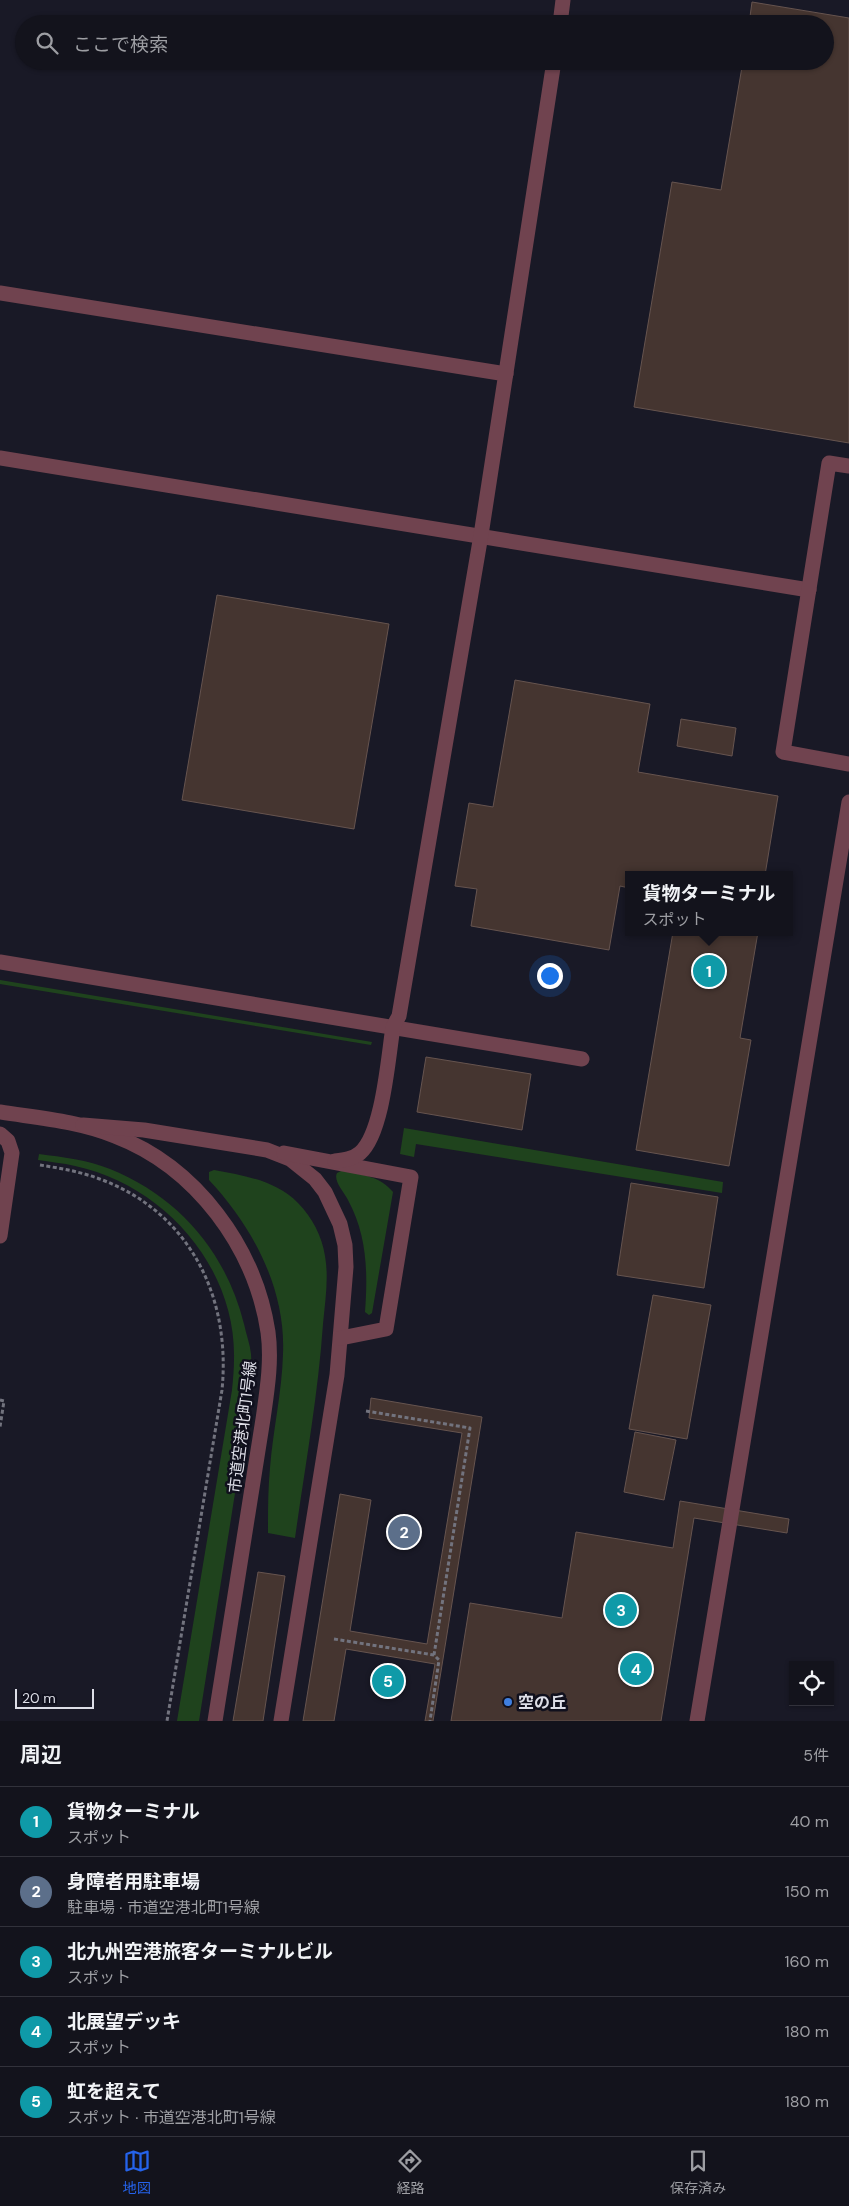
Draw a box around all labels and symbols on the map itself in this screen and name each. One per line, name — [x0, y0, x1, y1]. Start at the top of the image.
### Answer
pin: 1 — [693, 952, 725, 990]
your location — [537, 963, 563, 989]
street label: 市道空港北町1号線 — [224, 1360, 261, 1494]
pin: 2 — [388, 1513, 420, 1551]
pin: 3 — [605, 1591, 637, 1629]
pin: 4 — [620, 1650, 652, 1688]
pin: 5 — [372, 1662, 404, 1700]
scale bar — [15, 1686, 94, 1709]
place label: 空の丘 — [518, 1692, 566, 1713]
marker: 空の丘 — [502, 1696, 514, 1708]

